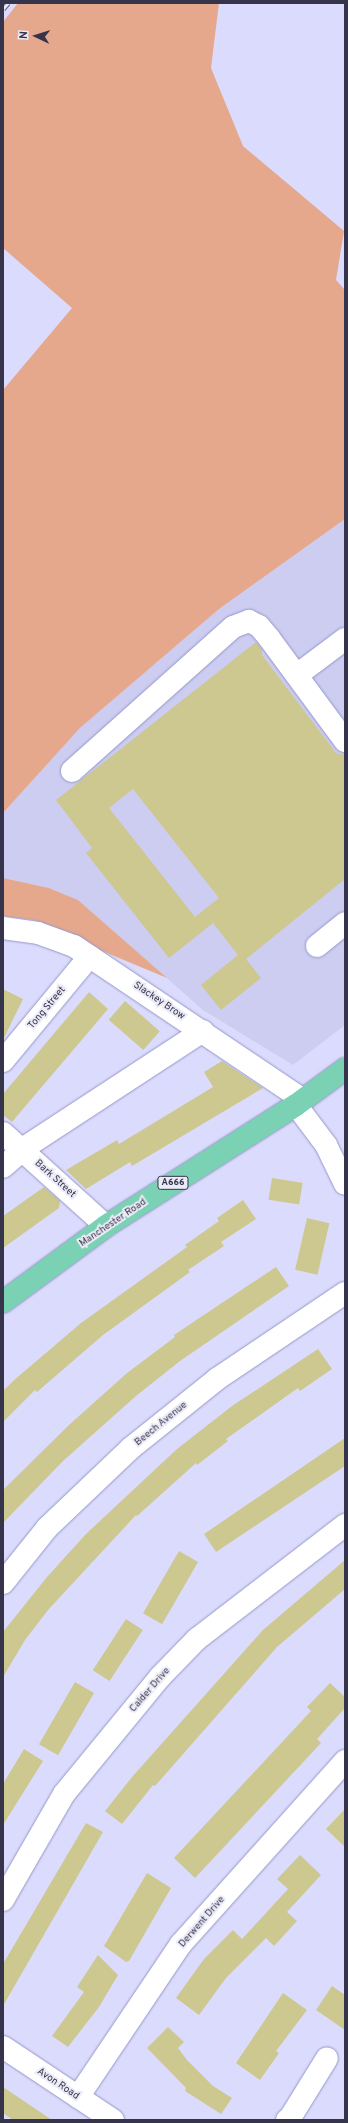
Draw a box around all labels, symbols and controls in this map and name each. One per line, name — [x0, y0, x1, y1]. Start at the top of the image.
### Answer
north arrow — [16, 16, 56, 56]
text: N — [17, 31, 31, 40]
street label: Slackey Brow — [131, 979, 187, 1023]
street label: Tong Street — [26, 984, 68, 1032]
street label: Bark Street — [32, 1157, 78, 1201]
road number: A666 — [157, 1176, 189, 1190]
street label: Manchester Road — [77, 1196, 149, 1250]
street label: Beech Avenue — [132, 1399, 190, 1449]
street label: Calder Drive — [127, 1665, 173, 1715]
street label: Derwent Drive — [176, 1894, 228, 1950]
street label: Avon Road — [35, 2066, 81, 2102]

